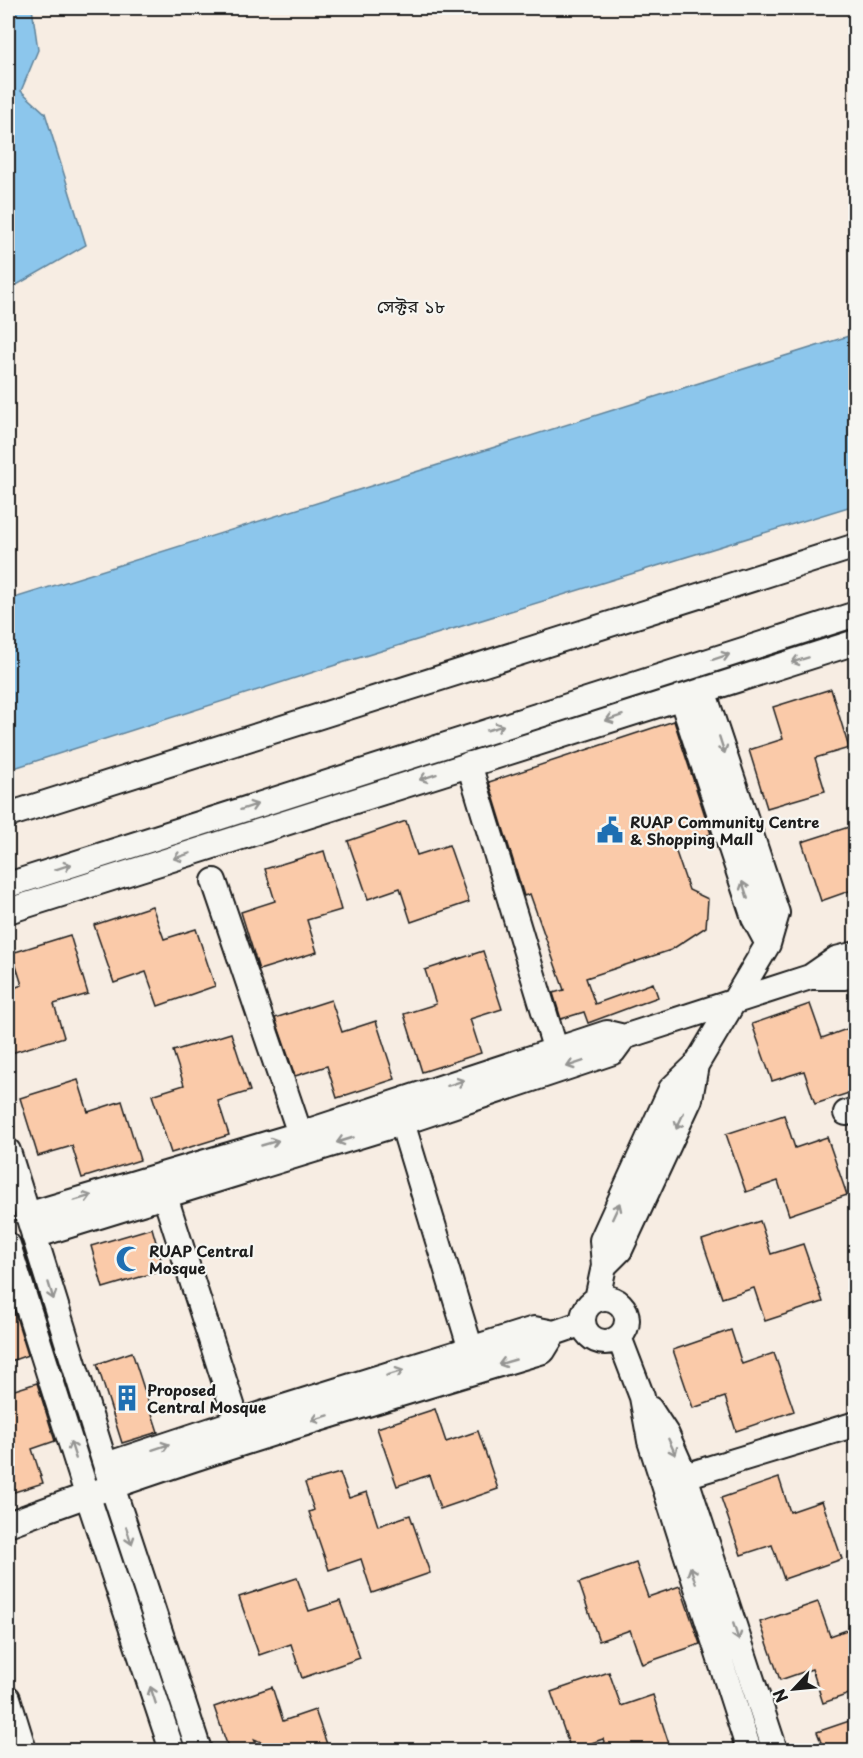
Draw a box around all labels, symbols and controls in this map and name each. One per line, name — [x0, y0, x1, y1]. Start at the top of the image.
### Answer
district label: সেক্টর ১৮ — [377, 292, 446, 319]
one-way arrow — [711, 651, 730, 662]
one-way arrow — [791, 655, 810, 666]
one-way arrow — [605, 713, 624, 724]
one-way arrow — [485, 722, 504, 733]
one-way arrow — [717, 735, 728, 754]
one-way arrow — [419, 772, 438, 783]
one-way arrow — [239, 801, 258, 812]
place label: RUAP Community Centre & Shopping Mall — [630, 810, 820, 850]
public building icon: RUAP Community Centre & Shopping Mall — [595, 815, 625, 845]
one-way arrow — [173, 851, 192, 862]
one-way arrow — [53, 861, 72, 872]
one-way arrow — [739, 881, 750, 900]
one-way arrow — [566, 1060, 585, 1071]
one-way arrow — [446, 1077, 465, 1088]
one-way arrow — [673, 1111, 685, 1129]
one-way arrow — [336, 1135, 355, 1146]
one-way arrow — [260, 1137, 279, 1148]
one-way arrow — [73, 1192, 92, 1203]
one-way arrow — [610, 1202, 622, 1220]
place label: RUAP Central Mosque — [149, 1239, 254, 1279]
mosque icon: RUAP Central Mosque — [114, 1244, 144, 1274]
one-way arrow — [46, 1281, 57, 1300]
one-way arrow — [498, 1357, 517, 1368]
one-way arrow — [385, 1367, 404, 1378]
place label: Proposed Central Mosque — [147, 1378, 266, 1418]
building icon: Proposed Central Mosque — [112, 1383, 142, 1413]
one-way arrow — [311, 1413, 330, 1424]
one-way arrow — [667, 1438, 678, 1456]
one-way arrow — [66, 1441, 77, 1460]
one-way arrow — [151, 1441, 170, 1452]
one-way arrow — [124, 1526, 135, 1545]
one-way arrow — [687, 1566, 698, 1585]
one-way arrow — [731, 1622, 742, 1641]
north arrow — [764, 1659, 824, 1719]
text: N — [766, 1685, 793, 1707]
one-way arrow — [147, 1686, 158, 1705]

